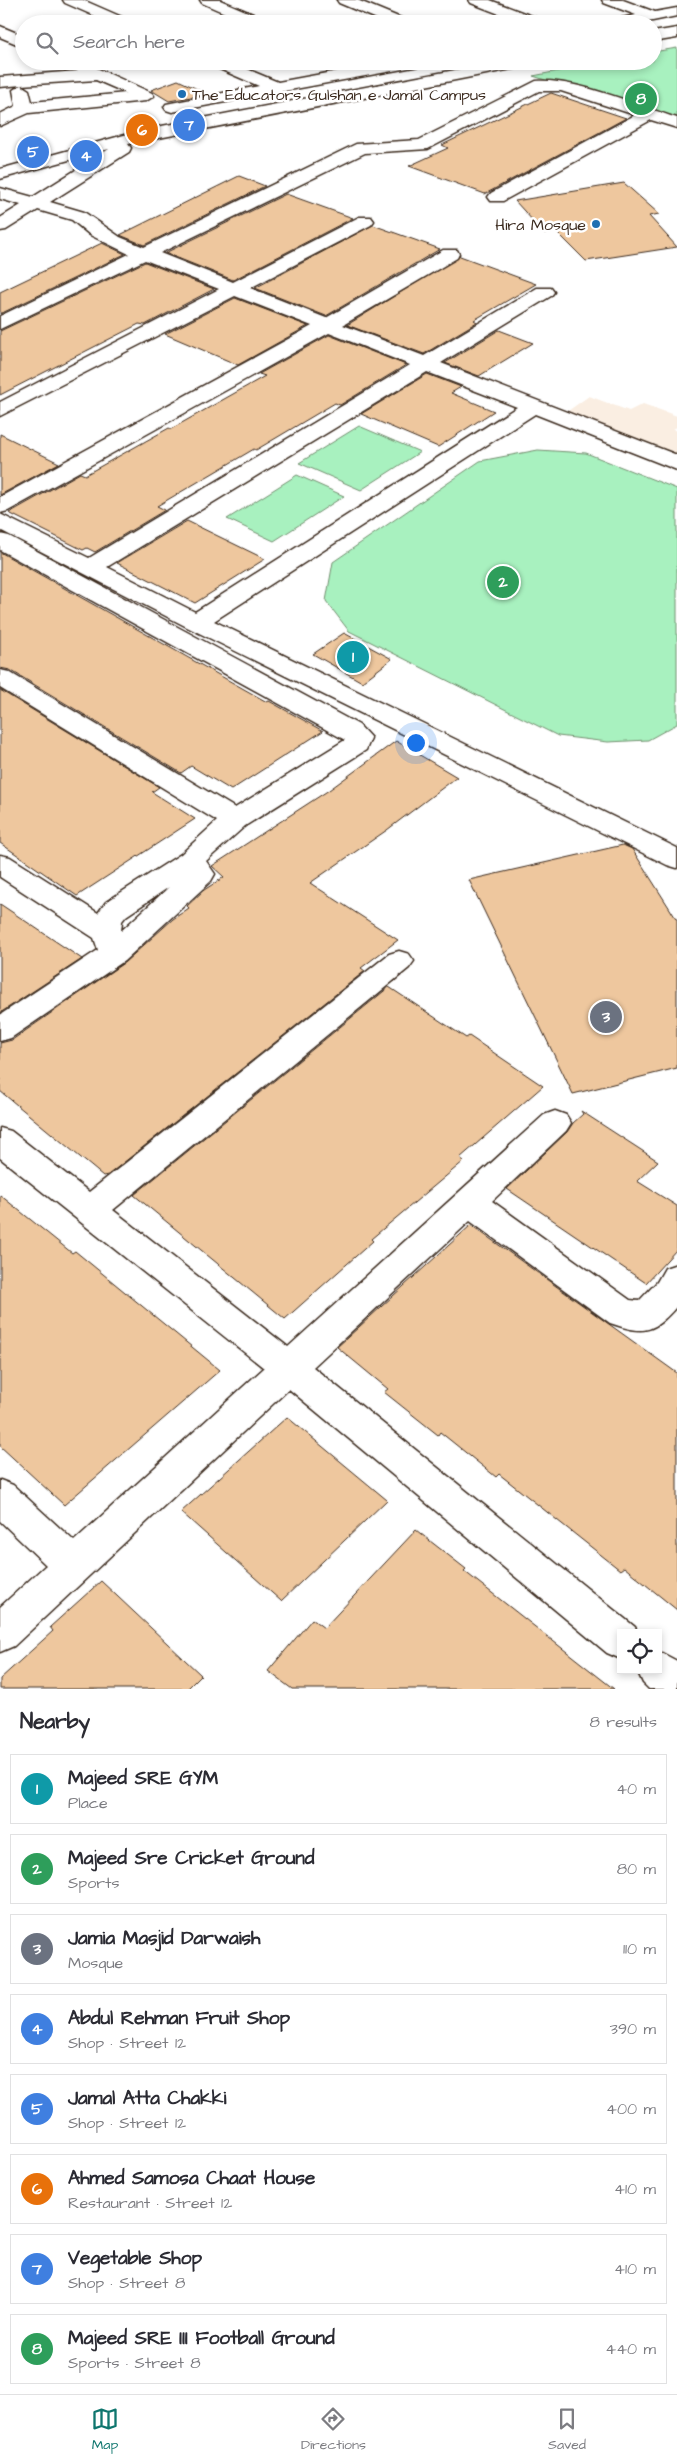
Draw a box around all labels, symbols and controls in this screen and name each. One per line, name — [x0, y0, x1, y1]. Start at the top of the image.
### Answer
search box — [15, 15, 662, 70]
icon: search — [33, 29, 61, 57]
text: Search here — [73, 29, 185, 56]
pin: 8 — [625, 80, 657, 118]
place label: The Educators Gulshan e Jamal Campus — [192, 84, 486, 106]
marker: The Educators Gulshan e Jamal Campus — [176, 88, 188, 100]
pin: 7 — [173, 106, 205, 144]
pin: 6 — [126, 111, 158, 149]
pin: 5 — [17, 133, 49, 171]
pin: 4 — [70, 137, 102, 175]
place label: Hira Mosque — [495, 214, 586, 236]
marker: Hira Mosque — [590, 218, 602, 230]
pin: 2 — [487, 563, 519, 601]
pin: 1 — [337, 638, 369, 676]
your location — [403, 730, 429, 756]
pin: 3 — [590, 998, 622, 1036]
map controls — [617, 1629, 662, 1674]
button: locate — [617, 1629, 662, 1674]
text: Nearby — [20, 1707, 90, 1736]
text: 8 results — [590, 1711, 657, 1733]
text: Majeed SRE GYM — [68, 1765, 218, 1792]
text: 1 — [36, 1778, 38, 1800]
text: 40 m — [616, 1778, 656, 1800]
text: Place — [68, 1792, 108, 1814]
text: Majeed Sre Cricket Ground — [68, 1845, 315, 1872]
text: 2 — [32, 1858, 42, 1880]
text: 80 m — [617, 1858, 656, 1880]
text: Sports — [68, 1872, 120, 1894]
text: Jamia Masjid Darwaish — [68, 1925, 261, 1952]
text: 3 — [33, 1938, 41, 1960]
text: 110 m — [623, 1938, 656, 1960]
text: Mosque — [68, 1952, 123, 1974]
text: Abdul Rehman Fruit Shop — [68, 2005, 290, 2032]
text: 4 — [32, 2018, 42, 2040]
text: 390 m — [610, 2018, 656, 2040]
text: Shop · Street 12 — [68, 2032, 186, 2054]
text: Jamal Atta Chakki — [68, 2085, 226, 2112]
text: 5 — [31, 2098, 43, 2120]
text: 400 m — [606, 2098, 656, 2120]
text: Shop · Street 12 — [68, 2112, 186, 2134]
text: Ahmed Samosa Chaat House — [68, 2165, 315, 2192]
text: 6 — [32, 2178, 42, 2200]
text: 410 m — [614, 2178, 656, 2200]
text: Restaurant · Street 12 — [68, 2192, 232, 2214]
text: Vegetable Shop — [68, 2245, 202, 2272]
text: 7 — [32, 2258, 42, 2280]
text: 410 m — [614, 2258, 656, 2280]
text: Shop · Street 8 — [68, 2272, 185, 2294]
text: Majeed SRE III Football Ground — [68, 2325, 335, 2352]
text: 8 — [32, 2338, 42, 2360]
text: 440 m — [605, 2338, 656, 2360]
text: Sports · Street 8 — [68, 2352, 201, 2374]
tab: Map — [91, 2405, 119, 2455]
tab: Directions — [301, 2405, 366, 2455]
tab: Saved — [548, 2405, 586, 2455]

